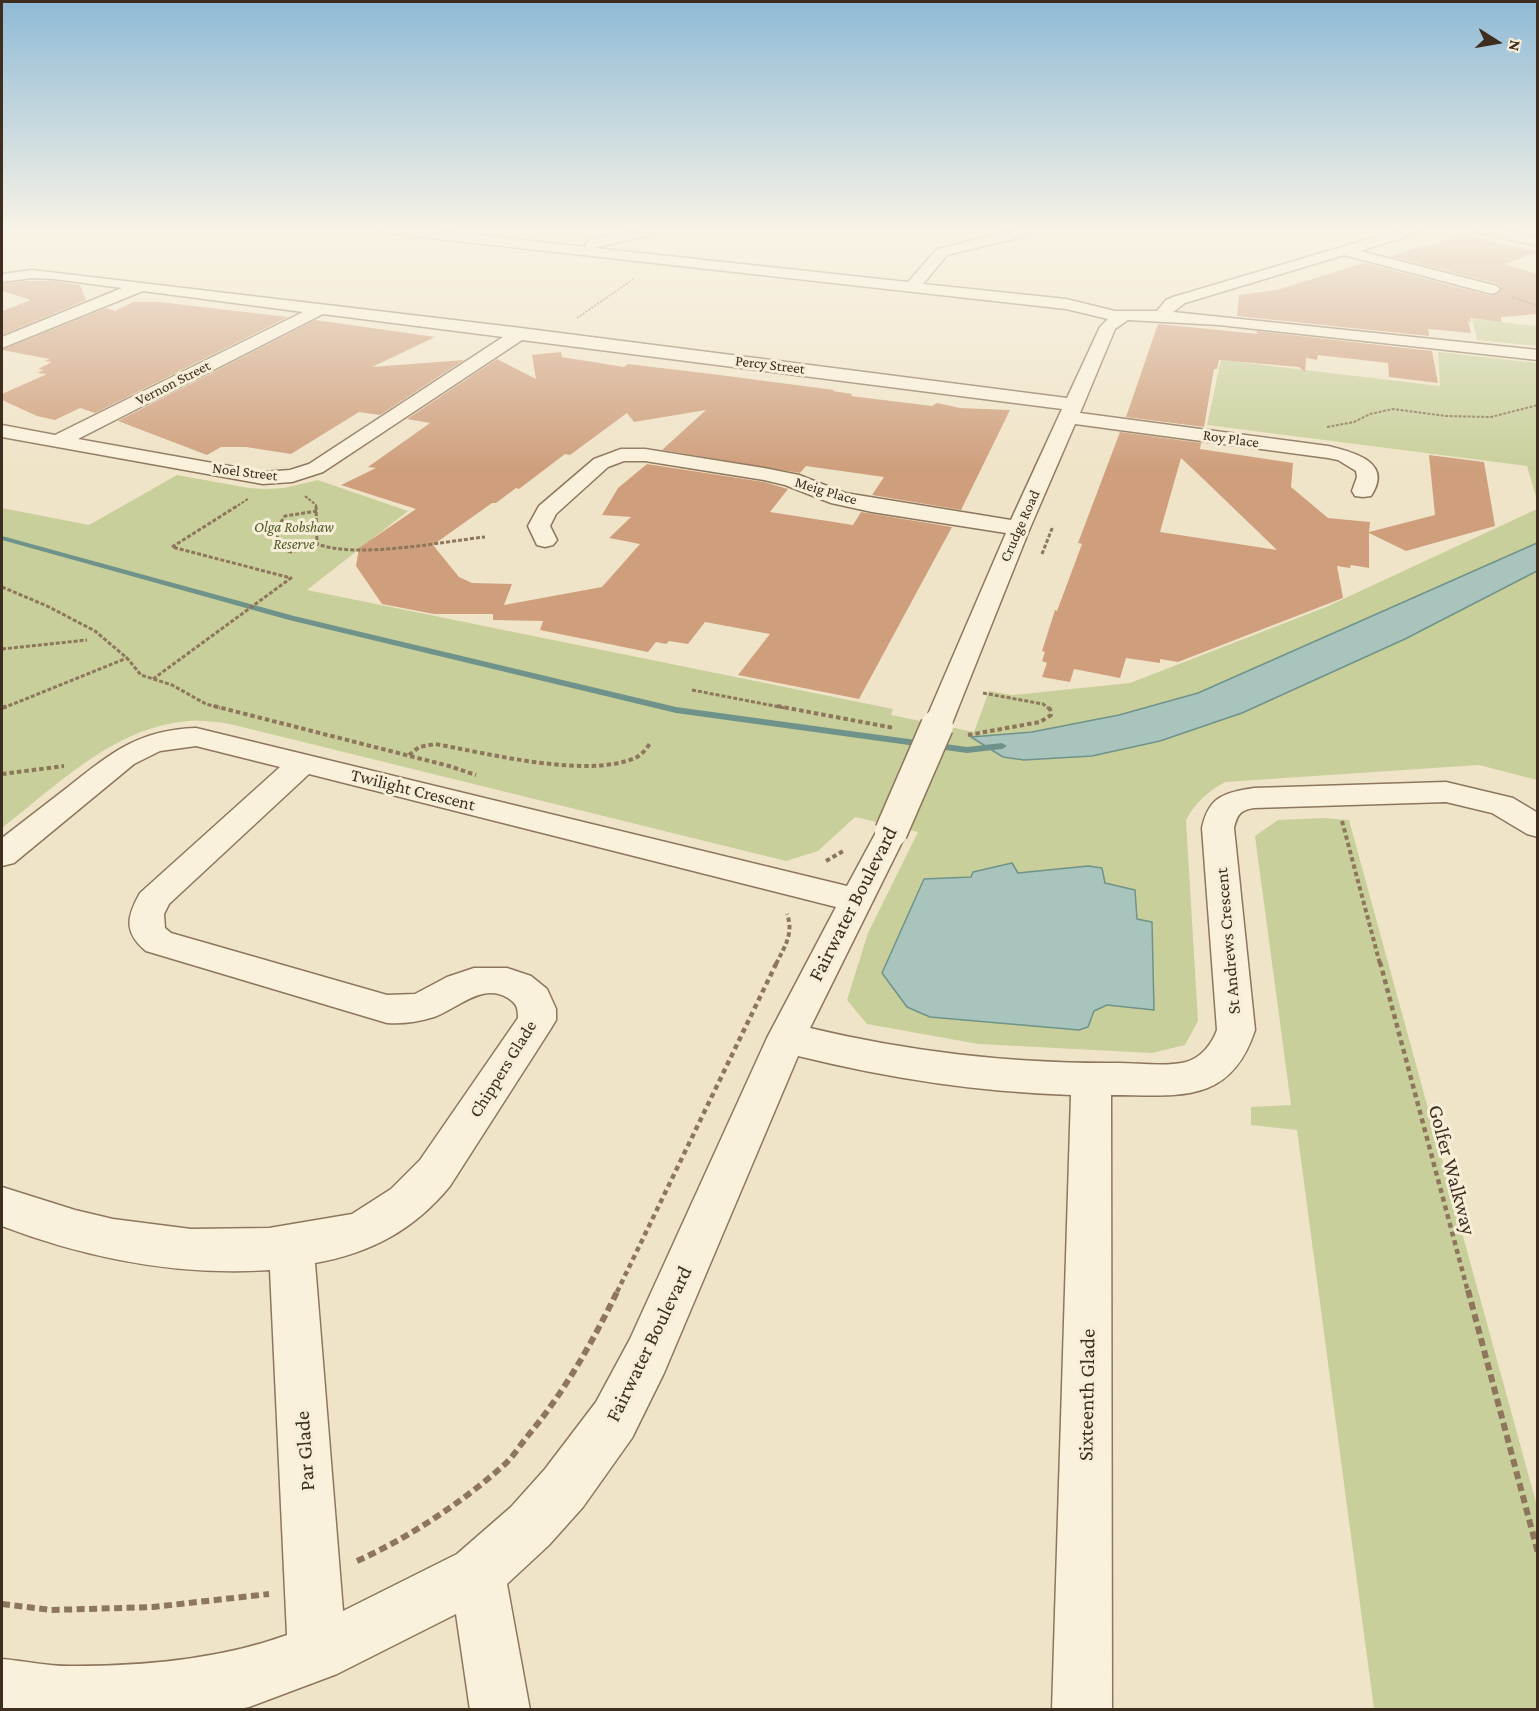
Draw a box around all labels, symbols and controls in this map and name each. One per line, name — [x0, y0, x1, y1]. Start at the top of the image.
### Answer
north arrow — [1467, 12, 1527, 72]
text: N — [1506, 39, 1525, 53]
street label: Percy Street — [734, 352, 806, 378]
street label: Vernon Street — [133, 357, 213, 409]
street label: Roy Place — [1202, 426, 1260, 452]
street label: Noel Street — [211, 459, 279, 485]
street label: Meig Place — [793, 473, 859, 509]
street label: Crudge Road — [996, 487, 1044, 565]
park label: Olga Robshaw Reserve — [254, 518, 334, 553]
street label: Twilight Crescent — [349, 764, 477, 816]
street label: Fairwater Boulevard — [803, 822, 903, 986]
street label: St Andrews Crescent — [1211, 867, 1245, 1015]
street label: Chippers Glade — [465, 1016, 541, 1122]
street label: Golfer Walkway — [1423, 1102, 1481, 1238]
street label: Fairwater Boulevard — [600, 1262, 698, 1426]
street label: Sixteenth Glade — [1073, 1329, 1101, 1461]
street label: Par Glade — [290, 1410, 320, 1492]

